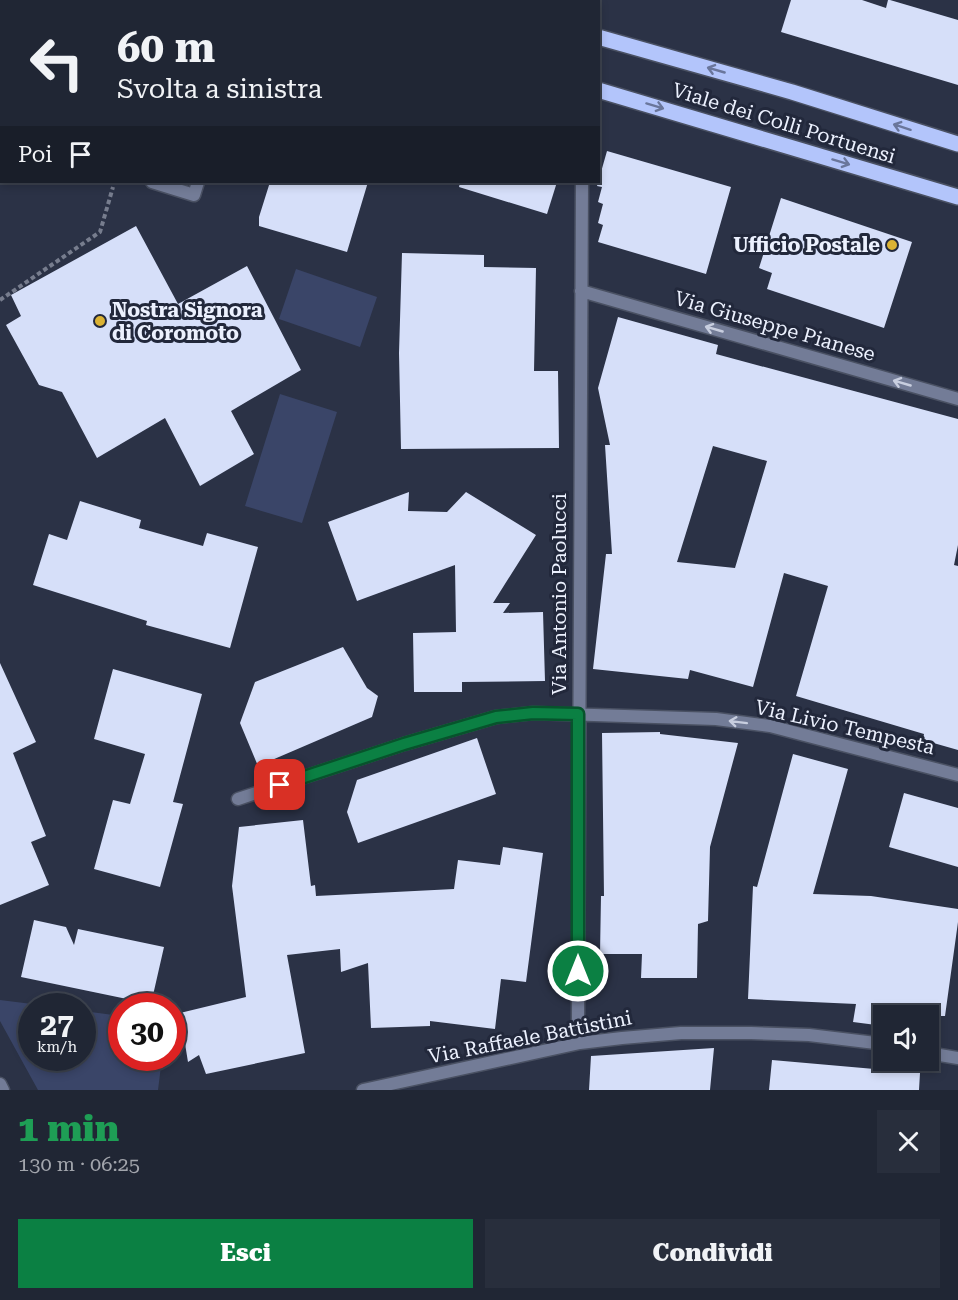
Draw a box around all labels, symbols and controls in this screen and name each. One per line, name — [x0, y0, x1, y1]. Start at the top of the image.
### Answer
text: 60 m — [117, 23, 215, 72]
icon: left — [18, 24, 96, 102]
one-way arrow — [706, 64, 725, 75]
text: Svolta a sinistra — [117, 73, 322, 105]
street label: Viale dei Colli Portuensi — [670, 78, 898, 168]
one-way arrow — [645, 101, 664, 112]
one-way arrow — [893, 121, 912, 132]
icon: arrive — [64, 138, 97, 171]
text: Poi — [18, 142, 52, 167]
one-way arrow — [831, 157, 850, 168]
place label: Ufficio Postale — [733, 233, 880, 257]
marker: Ufficio Postale — [885, 238, 899, 252]
street label: Via Giuseppe Pianese — [672, 286, 878, 366]
place label: Nostra Signora di Coromoto — [112, 298, 263, 345]
marker: Nostra Signora di Coromoto — [93, 314, 107, 328]
one-way arrow — [705, 323, 724, 334]
one-way arrow — [893, 377, 912, 388]
street label: Via Antonio Paolucci — [547, 493, 571, 695]
street label: Via Livio Tempesta — [753, 695, 937, 759]
one-way arrow — [729, 716, 748, 727]
pin — [254, 759, 305, 810]
icon: arrive — [263, 768, 296, 801]
position arrow — [546, 939, 610, 1003]
speed limit sign: 30 — [108, 993, 186, 1071]
street label: Via Raffaele Battistini — [426, 1005, 634, 1069]
map controls — [873, 1005, 939, 1071]
button: sound — [873, 1005, 939, 1071]
text: 27 — [40, 1007, 74, 1042]
text: km/h — [37, 1038, 77, 1056]
text: 1 min — [18, 1108, 119, 1150]
button: close — [877, 1110, 940, 1173]
text: 130 m · 06:25 — [18, 1152, 140, 1176]
button: Esci — [18, 1219, 473, 1288]
button: Condividi — [485, 1219, 940, 1288]

